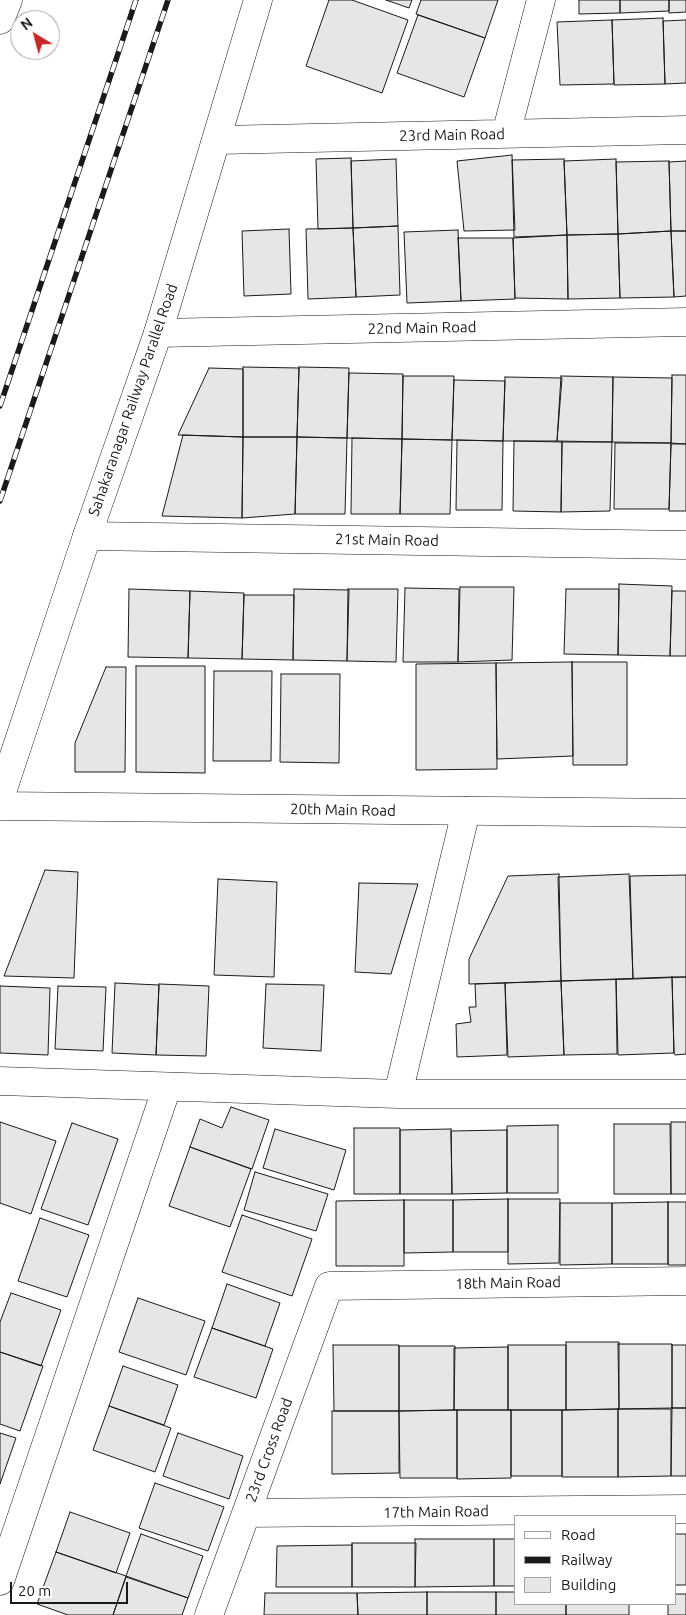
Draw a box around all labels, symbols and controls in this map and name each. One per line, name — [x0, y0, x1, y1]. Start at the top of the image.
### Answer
north arrow — [10, 10, 60, 60]
text: N — [18, 14, 36, 33]
street label: 23rd Main Road — [399, 125, 505, 145]
street label: Sahakaranagar Railway Parallel Road — [85, 281, 181, 519]
street label: 22nd Main Road — [368, 318, 476, 338]
street label: 21st Main Road — [335, 530, 439, 550]
street label: 20th Main Road — [290, 800, 396, 820]
street label: 18th Main Road — [455, 1273, 561, 1293]
street label: 23rd Cross Road — [242, 1395, 296, 1505]
street label: 17th Main Road — [383, 1502, 489, 1522]
legend — [514, 1515, 676, 1605]
text: Road — [561, 1526, 596, 1543]
text: Railway — [561, 1551, 612, 1568]
scale bar — [12, 1572, 130, 1604]
text: Building — [561, 1576, 616, 1593]
text: 20 m — [18, 1582, 51, 1599]

